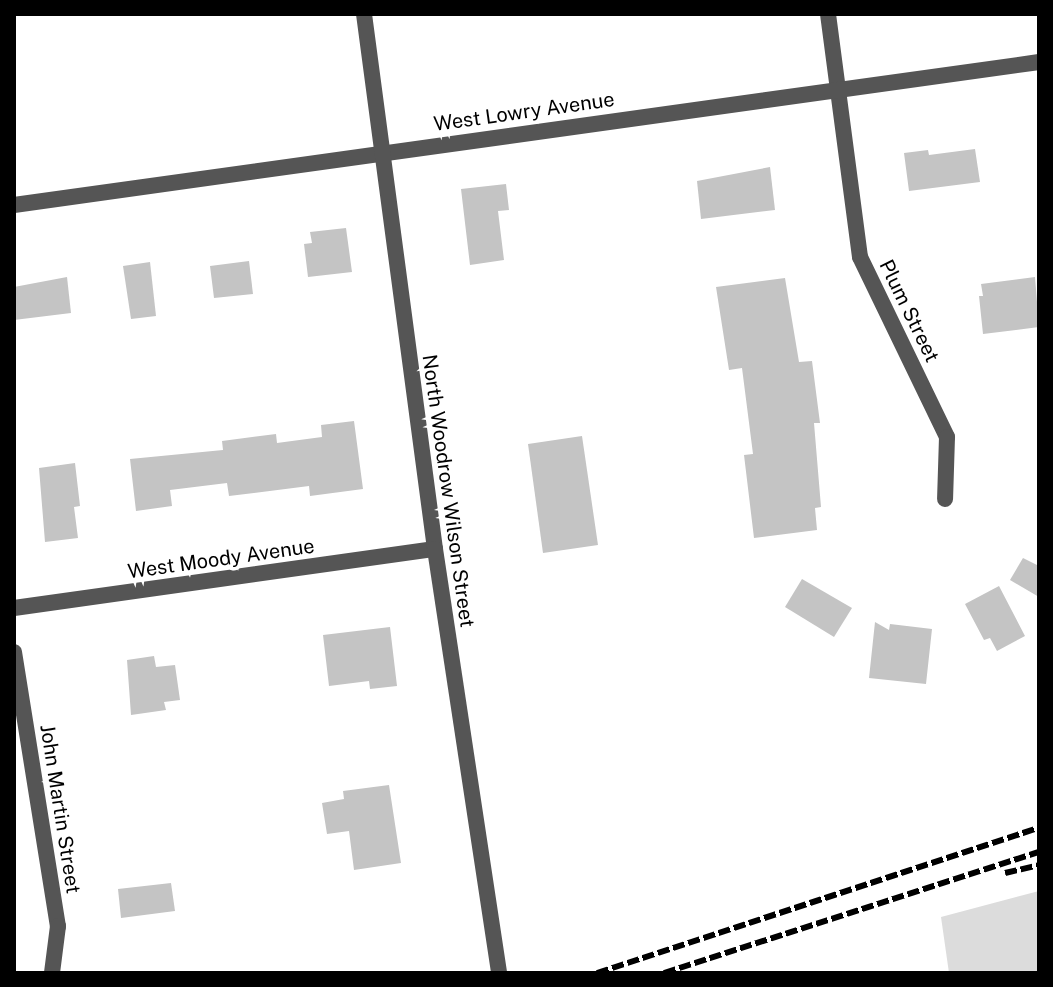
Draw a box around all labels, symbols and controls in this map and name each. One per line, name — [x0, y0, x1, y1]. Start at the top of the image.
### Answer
street label: West Lowry Avenue — [432, 87, 616, 137]
street label: Plum Street — [874, 256, 944, 366]
street label: North Woodrow Wilson Street — [417, 353, 479, 629]
street label: West Moody Avenue — [126, 534, 316, 584]
street label: John Martin Street — [35, 723, 85, 895]

